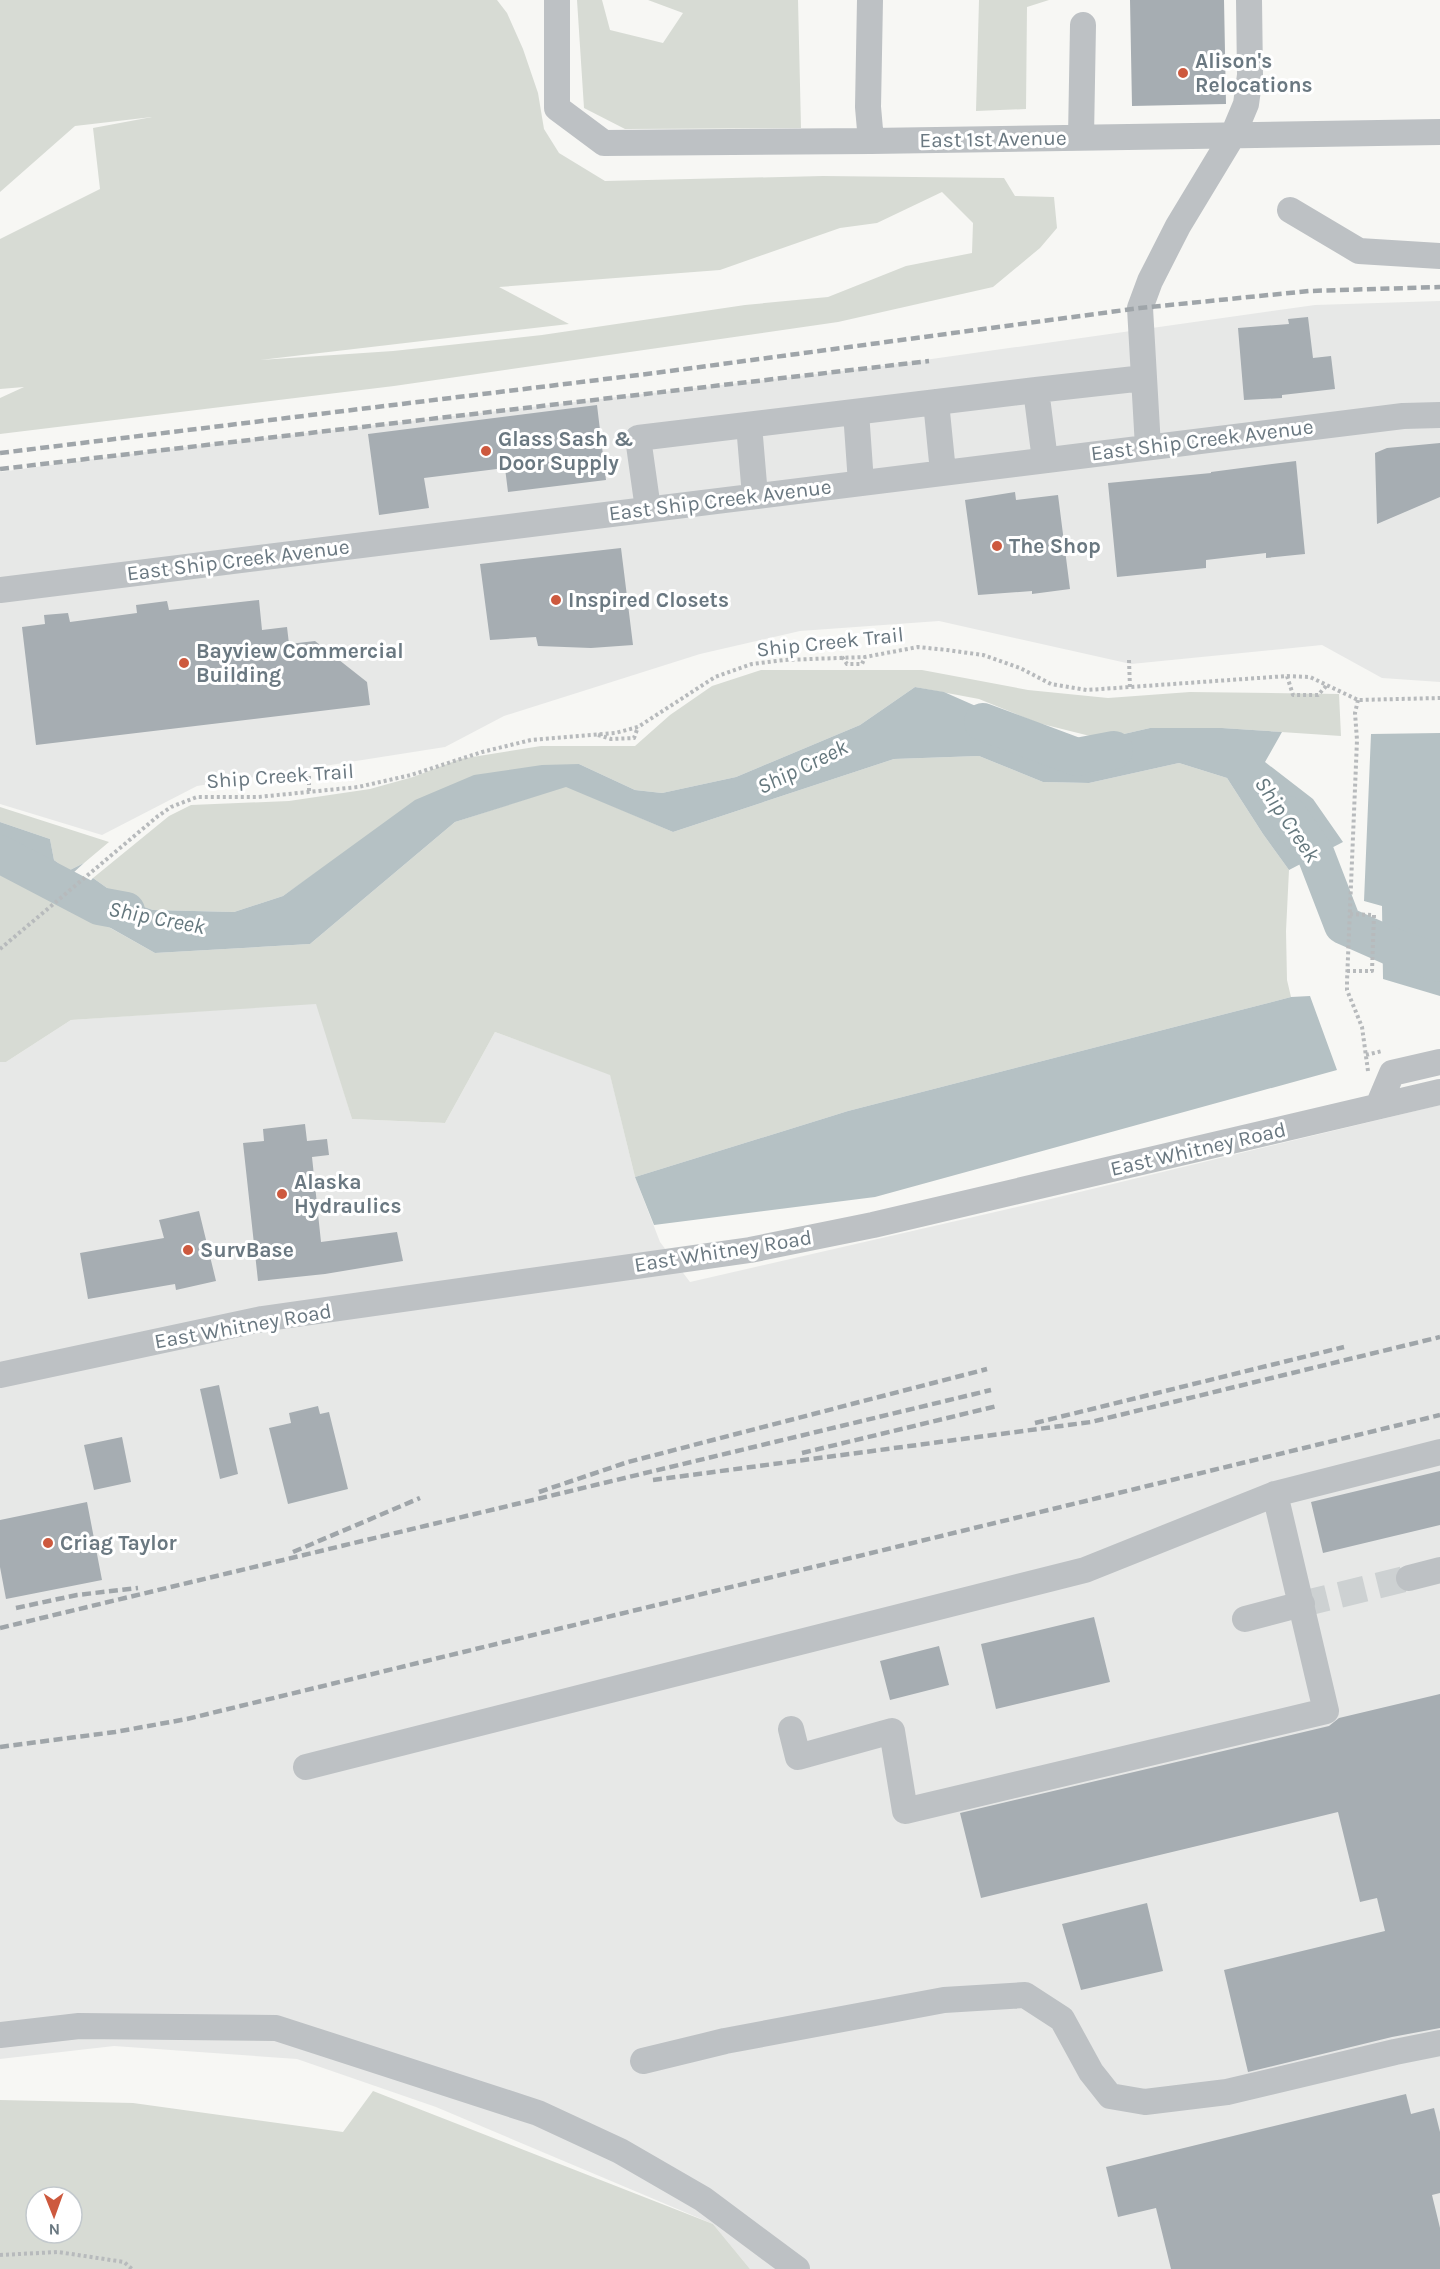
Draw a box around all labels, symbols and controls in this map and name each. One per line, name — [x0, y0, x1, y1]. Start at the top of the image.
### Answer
place label: Alison's Relocations — [1195, 49, 1313, 97]
marker: Alison's Relocations — [1176, 66, 1190, 80]
street label: East 1st Avenue — [919, 126, 1067, 152]
street label: East Ship Creek Avenue — [1089, 414, 1315, 466]
place label: Glass Sash & Door Supply — [498, 427, 634, 475]
marker: Glass Sash & Door Supply — [479, 444, 493, 458]
street label: East Ship Creek Avenue — [607, 474, 833, 526]
street label: East Ship Creek Avenue — [125, 534, 351, 586]
place label: The Shop — [1009, 534, 1101, 558]
marker: The Shop — [990, 539, 1004, 553]
place label: Inspired Closets — [568, 588, 729, 612]
marker: Inspired Closets — [549, 593, 563, 607]
street label: Ship Creek Trail — [755, 622, 905, 662]
place label: Bayview Commercial Building — [196, 639, 404, 687]
marker: Bayview Commercial Building — [177, 656, 191, 670]
water label: Ship Creek — [753, 733, 853, 800]
street label: Ship Creek Trail — [205, 759, 355, 793]
water label: Ship Creek — [1249, 772, 1326, 868]
water label: Ship Creek — [106, 896, 208, 940]
street label: East Whitney Road — [1108, 1117, 1288, 1181]
place label: Alaska Hydraulics — [294, 1170, 401, 1218]
marker: Alaska Hydraulics — [275, 1187, 289, 1201]
street label: East Whitney Road — [633, 1225, 813, 1277]
place label: SurvBase — [200, 1238, 294, 1262]
marker: SurvBase — [181, 1243, 195, 1257]
street label: East Whitney Road — [153, 1299, 333, 1353]
place label: Criag Taylor — [60, 1531, 178, 1555]
marker: Criag Taylor — [41, 1536, 55, 1550]
north arrow — [24, 2185, 84, 2245]
text: N — [48, 2220, 60, 2239]

